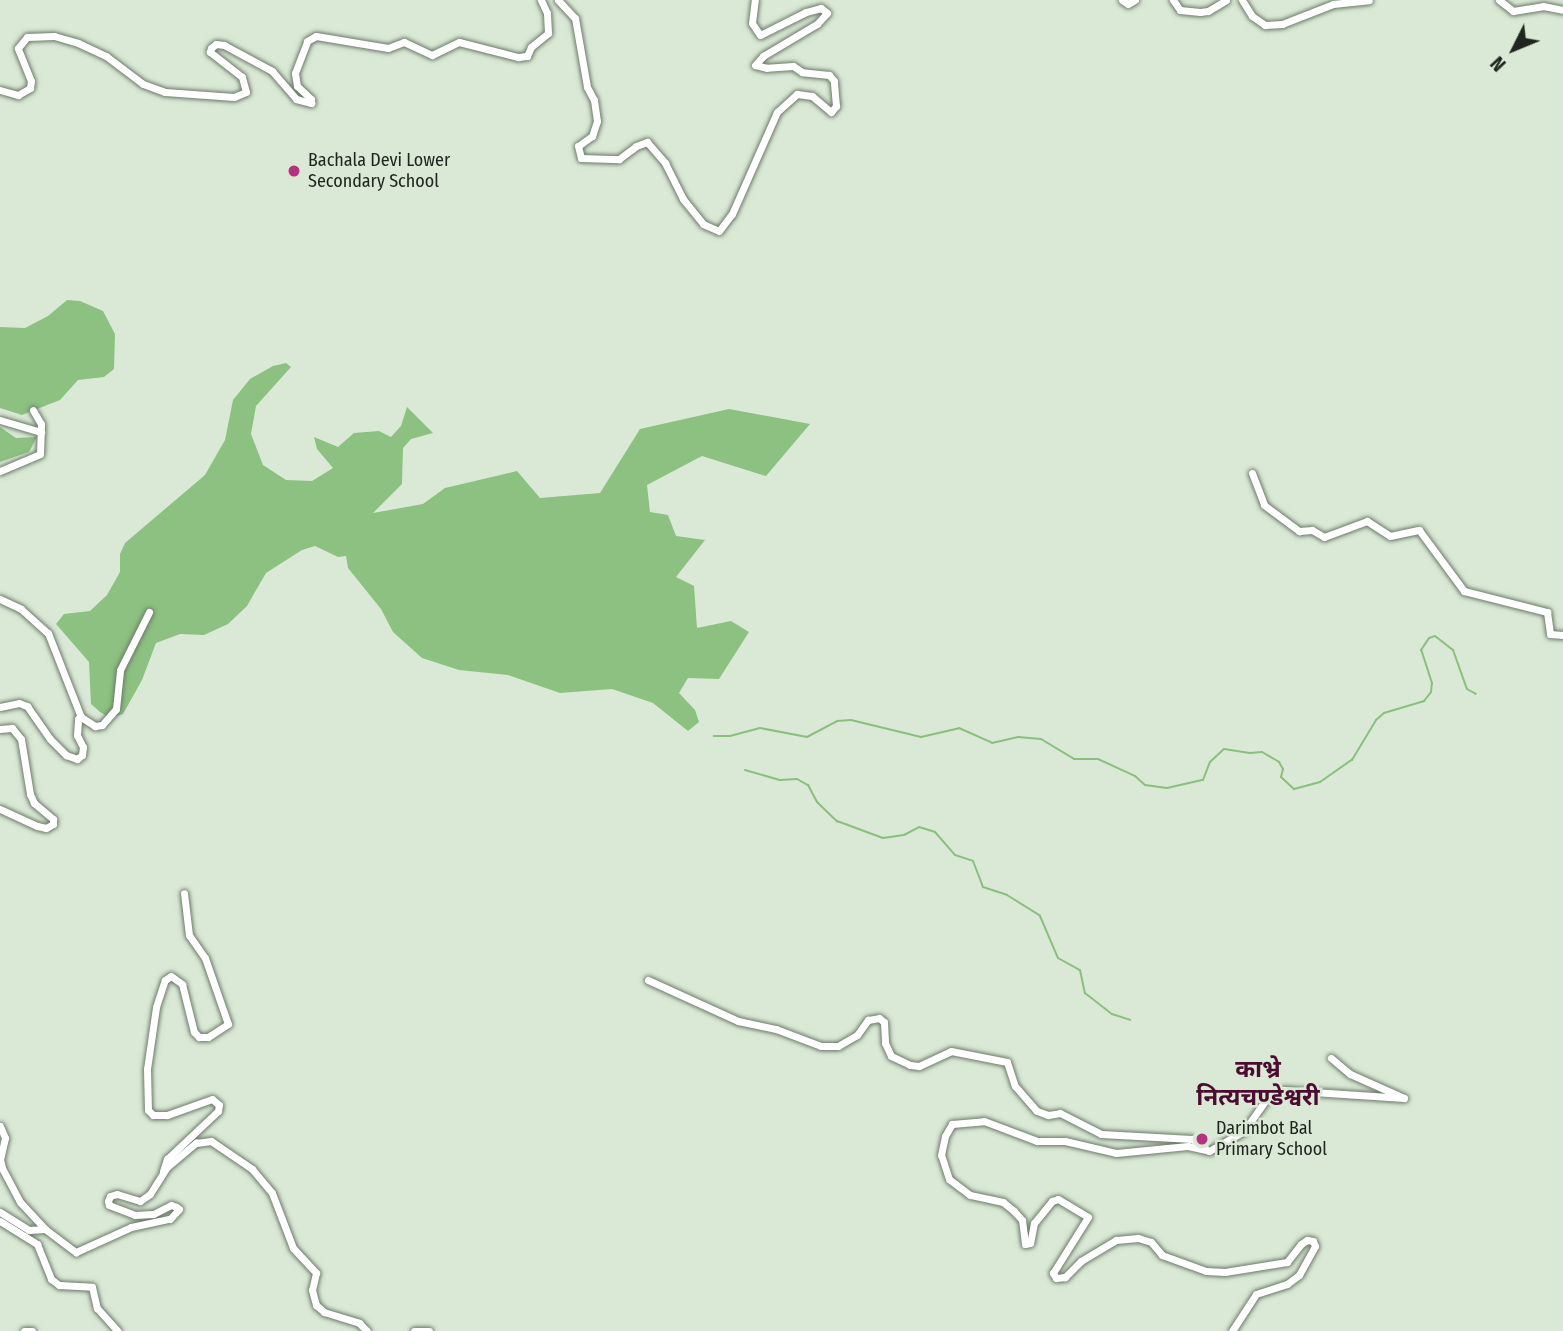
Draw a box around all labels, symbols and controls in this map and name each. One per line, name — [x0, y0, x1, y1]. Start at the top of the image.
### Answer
north arrow — [1479, 14, 1549, 84]
text: N — [1486, 52, 1511, 76]
place label: Bachala Devi Lower Secondary School — [308, 150, 450, 192]
marker: Bachala Devi Lower Secondary School — [286, 163, 302, 179]
district label: काभ्रे नित्यचण्डेश्वरी — [1196, 1056, 1320, 1112]
place label: Darimbot Bal Primary School — [1216, 1118, 1327, 1160]
marker: Darimbot Bal Primary School — [1194, 1131, 1210, 1147]

